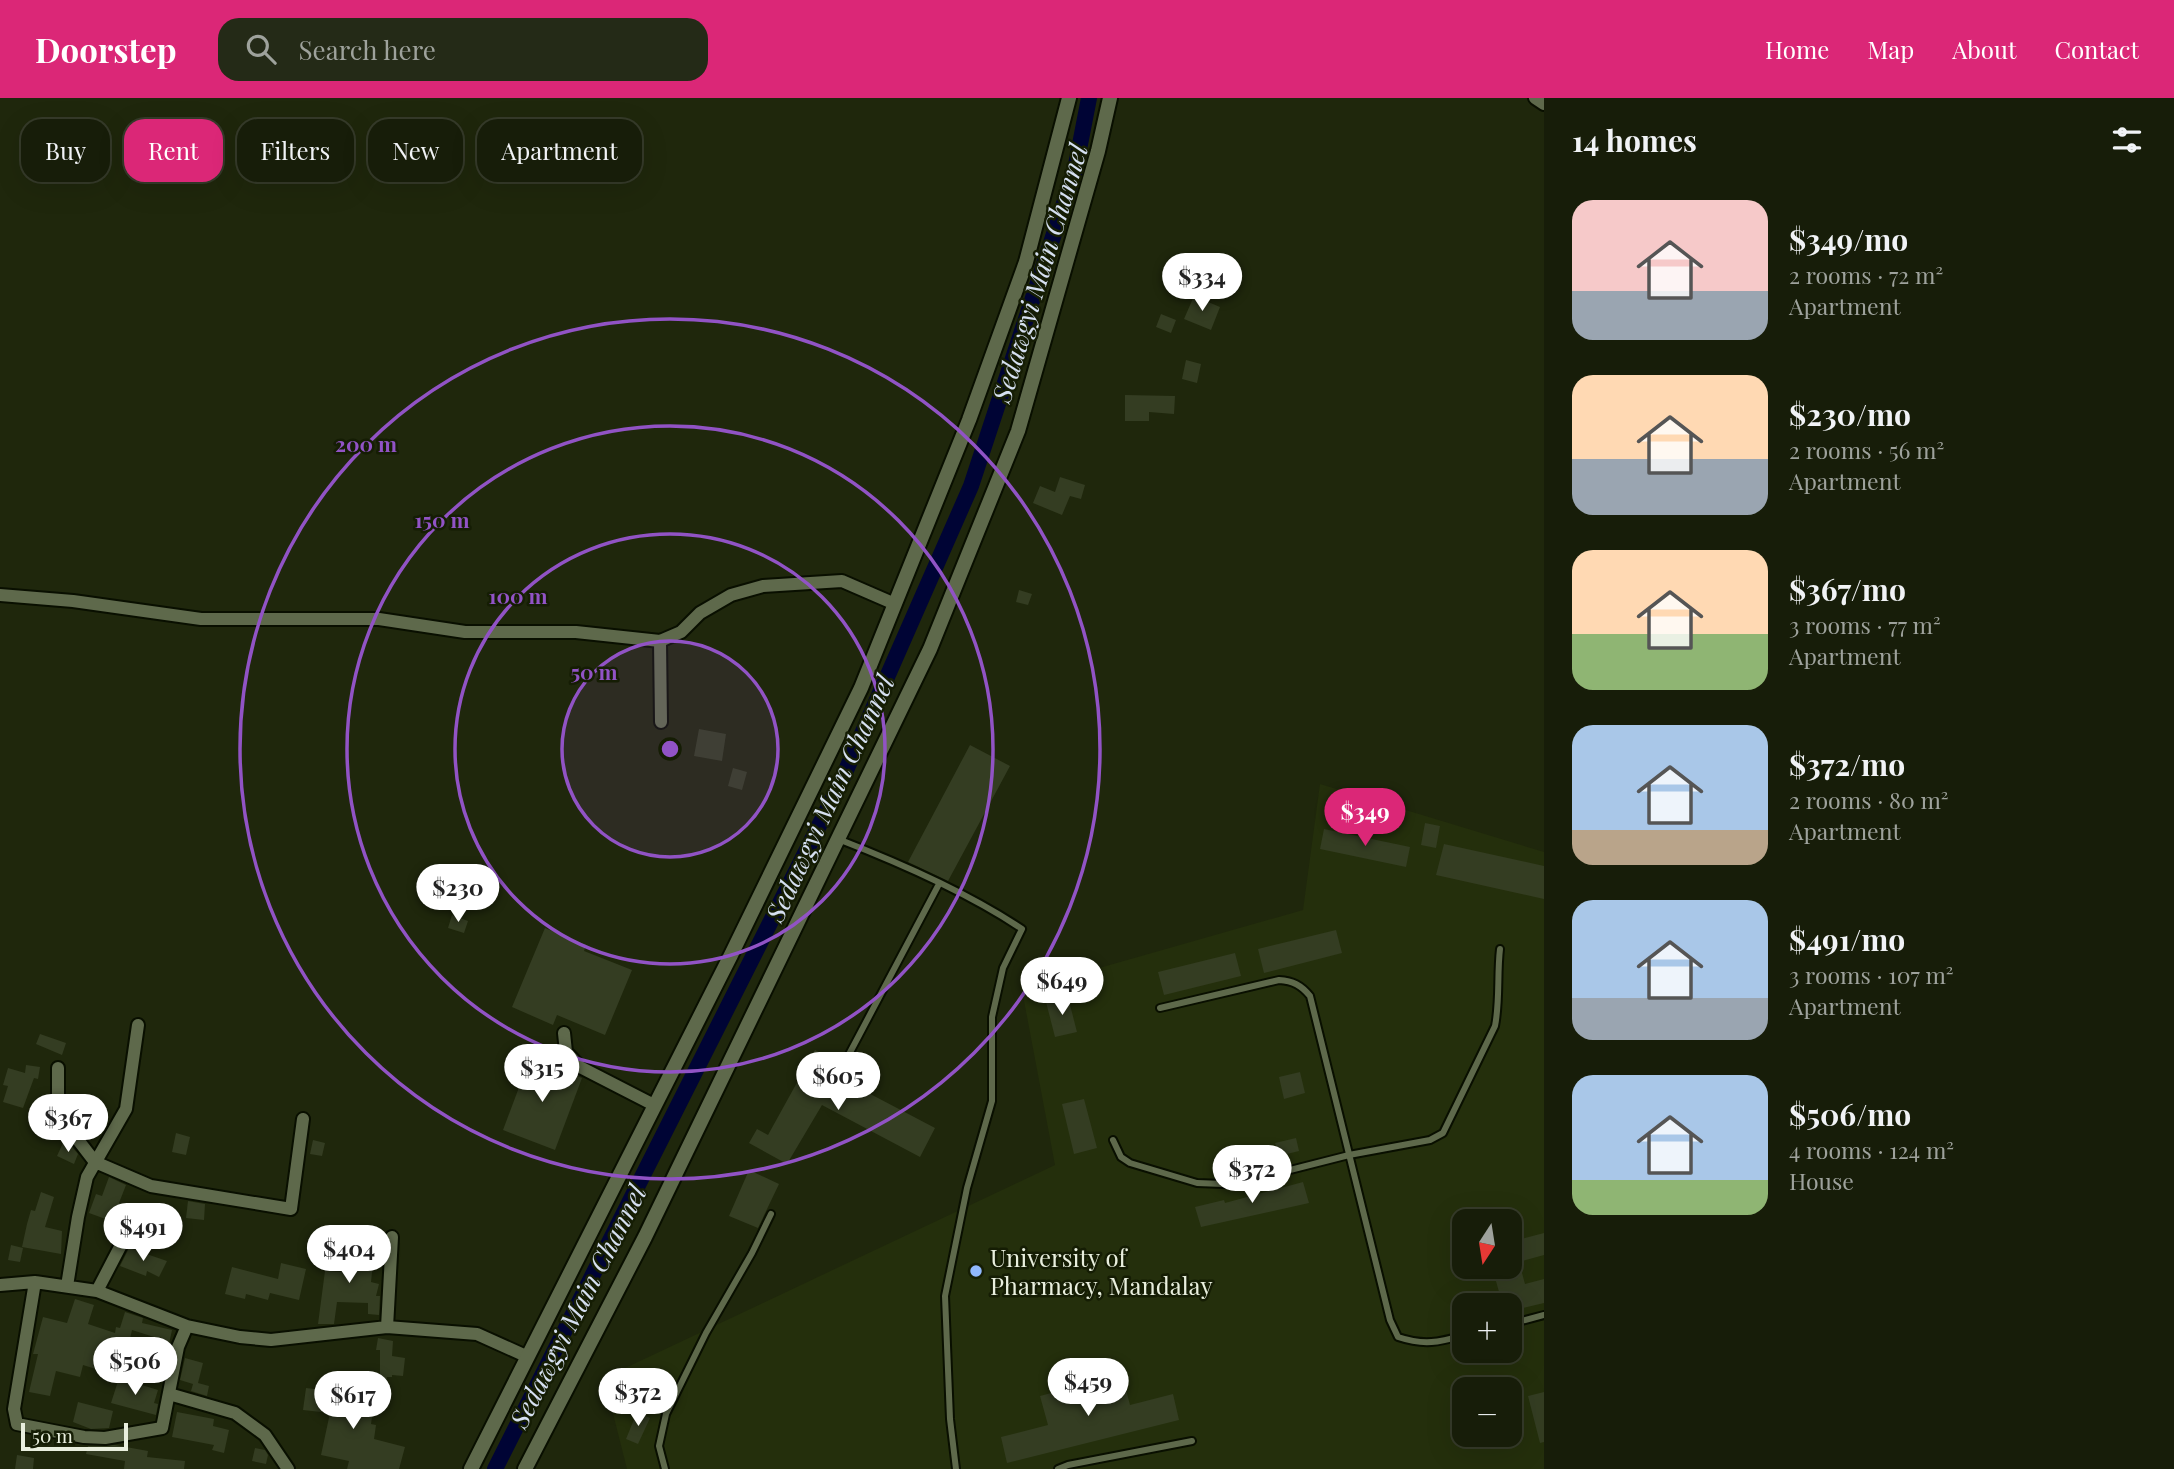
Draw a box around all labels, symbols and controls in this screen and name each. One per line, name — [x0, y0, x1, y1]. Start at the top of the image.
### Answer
search box — [218, 18, 708, 81]
text: Doorstep — [35, 27, 176, 71]
icon: search — [242, 30, 280, 68]
text: Search here — [298, 32, 436, 67]
text: Home — [1765, 33, 1829, 65]
text: Map — [1867, 33, 1914, 65]
text: About — [1952, 33, 2016, 65]
text: Contact — [2054, 33, 2139, 65]
chip: Buy — [21, 119, 110, 182]
chip: Rent — [124, 119, 223, 182]
chip: Filters — [237, 119, 354, 182]
chip: New — [368, 119, 463, 182]
chip: Apartment — [477, 119, 642, 182]
text: 14 homes — [1572, 120, 1697, 160]
icon: filters — [2108, 121, 2146, 159]
water label: Sedawgyi Main Channel — [983, 138, 1095, 407]
text: $349/mo — [1789, 219, 1908, 259]
icon: home — [1628, 228, 1712, 312]
pin: $334 — [1161, 254, 1243, 313]
text: 2 rooms · 72 m² — [1789, 259, 1943, 290]
text: $334 — [1178, 260, 1226, 291]
text: Apartment — [1789, 290, 1901, 321]
text: $230/mo — [1789, 394, 1911, 434]
icon: home — [1628, 403, 1712, 487]
text: 200 m — [335, 429, 397, 457]
text: 2 rooms · 56 m² — [1789, 434, 1944, 465]
text: Apartment — [1789, 465, 1901, 496]
text: 150 m — [415, 505, 469, 533]
text: $367/mo — [1789, 569, 1906, 609]
icon: home — [1628, 578, 1712, 662]
text: 100 m — [488, 581, 548, 609]
text: 3 rooms · 77 m² — [1789, 609, 1941, 640]
text: Apartment — [1789, 640, 1901, 671]
text: 50 m — [570, 657, 618, 685]
water label: Sedawgyi Main Channel — [756, 667, 902, 928]
centre of rings — [658, 737, 682, 761]
text: $372/mo — [1789, 744, 1905, 784]
icon: home — [1628, 753, 1712, 837]
text: 2 rooms · 80 m² — [1789, 784, 1949, 815]
pin: $349 — [1324, 788, 1406, 848]
text: $349 — [1340, 795, 1390, 826]
text: Apartment — [1789, 815, 1901, 846]
pin: $230 — [417, 864, 499, 924]
text: $230 — [432, 871, 484, 902]
text: $491/mo — [1789, 919, 1905, 959]
icon: home — [1628, 928, 1712, 1012]
pin: $649 — [1021, 958, 1103, 1017]
text: 3 rooms · 107 m² — [1789, 959, 1954, 990]
text: $649 — [1037, 964, 1087, 995]
text: Apartment — [1789, 990, 1901, 1021]
pin: $315 — [501, 1044, 583, 1104]
text: $315 — [520, 1051, 564, 1082]
pin: $605 — [797, 1052, 879, 1112]
text: $605 — [812, 1059, 864, 1090]
pin: $367 — [27, 1094, 109, 1154]
text: $506/mo — [1789, 1094, 1911, 1134]
text: $367 — [44, 1101, 92, 1132]
icon: home — [1628, 1103, 1712, 1187]
text: 4 rooms · 124 m² — [1789, 1134, 1954, 1165]
pin: $372 — [1211, 1146, 1293, 1205]
text: $372 — [1229, 1152, 1275, 1183]
text: House — [1789, 1165, 1854, 1196]
water label: Sedawgyi Main Channel — [500, 1177, 654, 1434]
pin: $491 — [102, 1204, 184, 1263]
north arrow — [1452, 1209, 1522, 1279]
map controls — [1452, 1209, 1522, 1447]
text: $491 — [120, 1210, 166, 1241]
pin: $404 — [308, 1226, 390, 1285]
text: $404 — [323, 1232, 375, 1263]
place label: University of Pharmacy, Mandalay — [990, 1241, 1213, 1301]
marker: University of Pharmacy, Mandalay — [968, 1263, 984, 1279]
button: + — [1452, 1293, 1522, 1363]
pin: $506 — [94, 1338, 176, 1397]
text: $506 — [109, 1344, 161, 1375]
pin: $459 — [1047, 1358, 1129, 1418]
text: $459 — [1064, 1365, 1112, 1396]
pin: $372 — [597, 1368, 679, 1428]
pin: $617 — [312, 1372, 394, 1431]
text: $372 — [615, 1375, 661, 1406]
button: − — [1452, 1377, 1522, 1447]
text: $617 — [330, 1378, 376, 1409]
scale bar — [21, 1420, 128, 1452]
text: 50 m — [32, 1422, 73, 1448]

